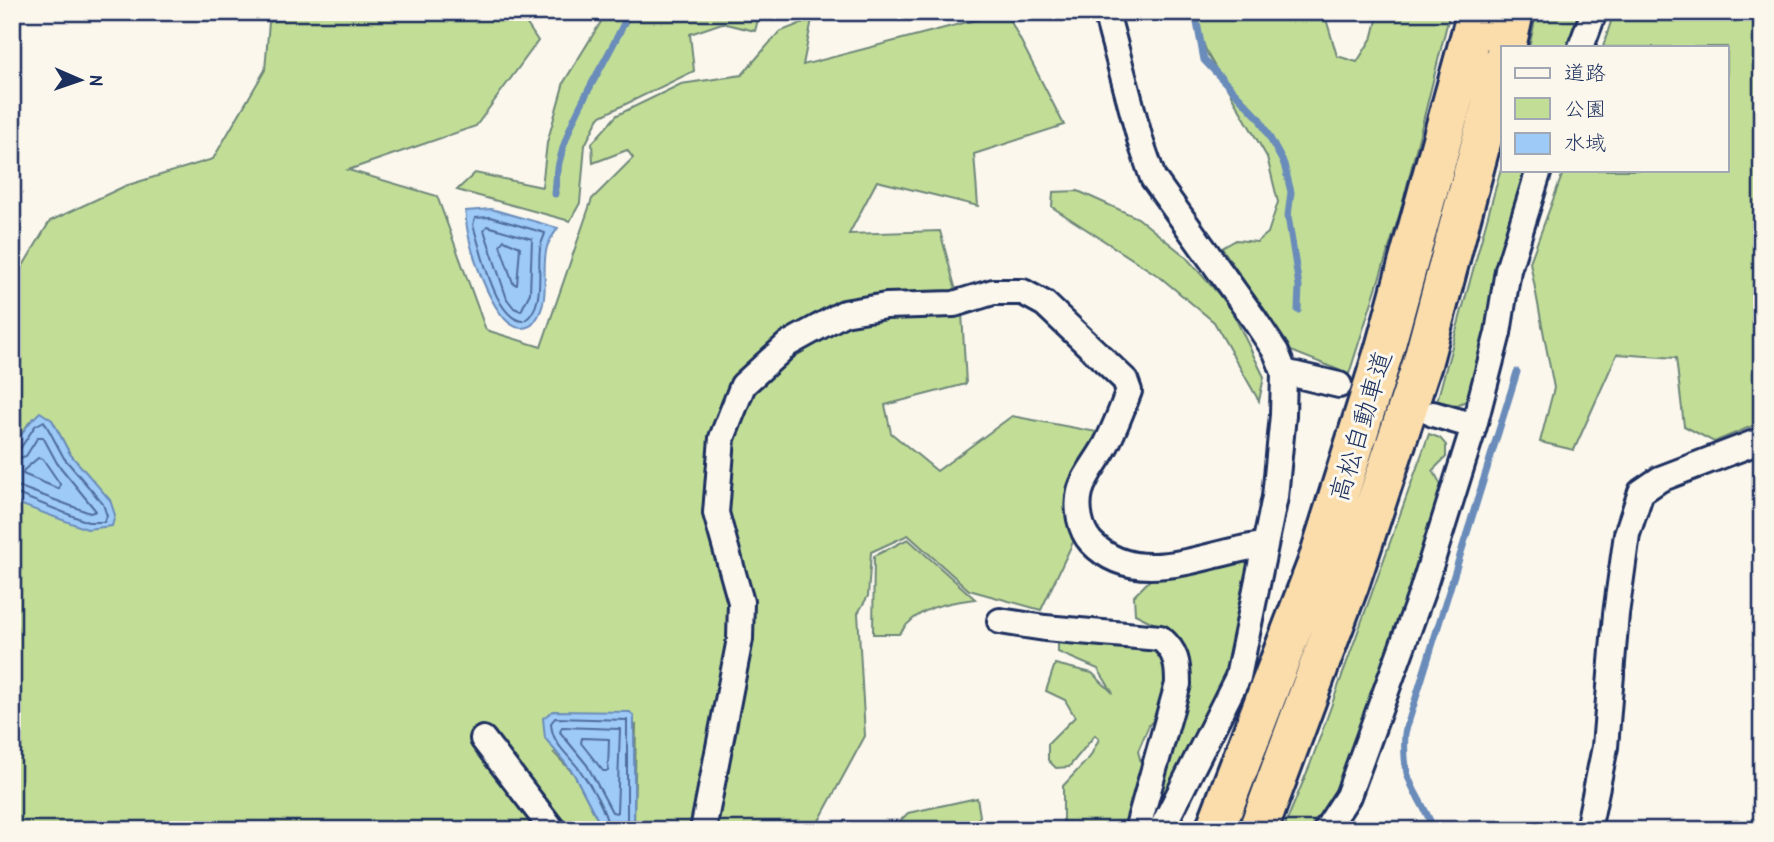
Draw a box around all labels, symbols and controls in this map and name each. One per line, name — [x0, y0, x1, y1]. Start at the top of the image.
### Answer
north arrow — [46, 46, 116, 116]
legend — [1501, 46, 1728, 172]
text: 道路 — [1564, 58, 1606, 87]
text: N — [84, 75, 110, 86]
text: 公園 — [1564, 94, 1606, 123]
text: 水域 — [1564, 128, 1606, 157]
street label: 高松自動車道 — [1320, 346, 1400, 506]

